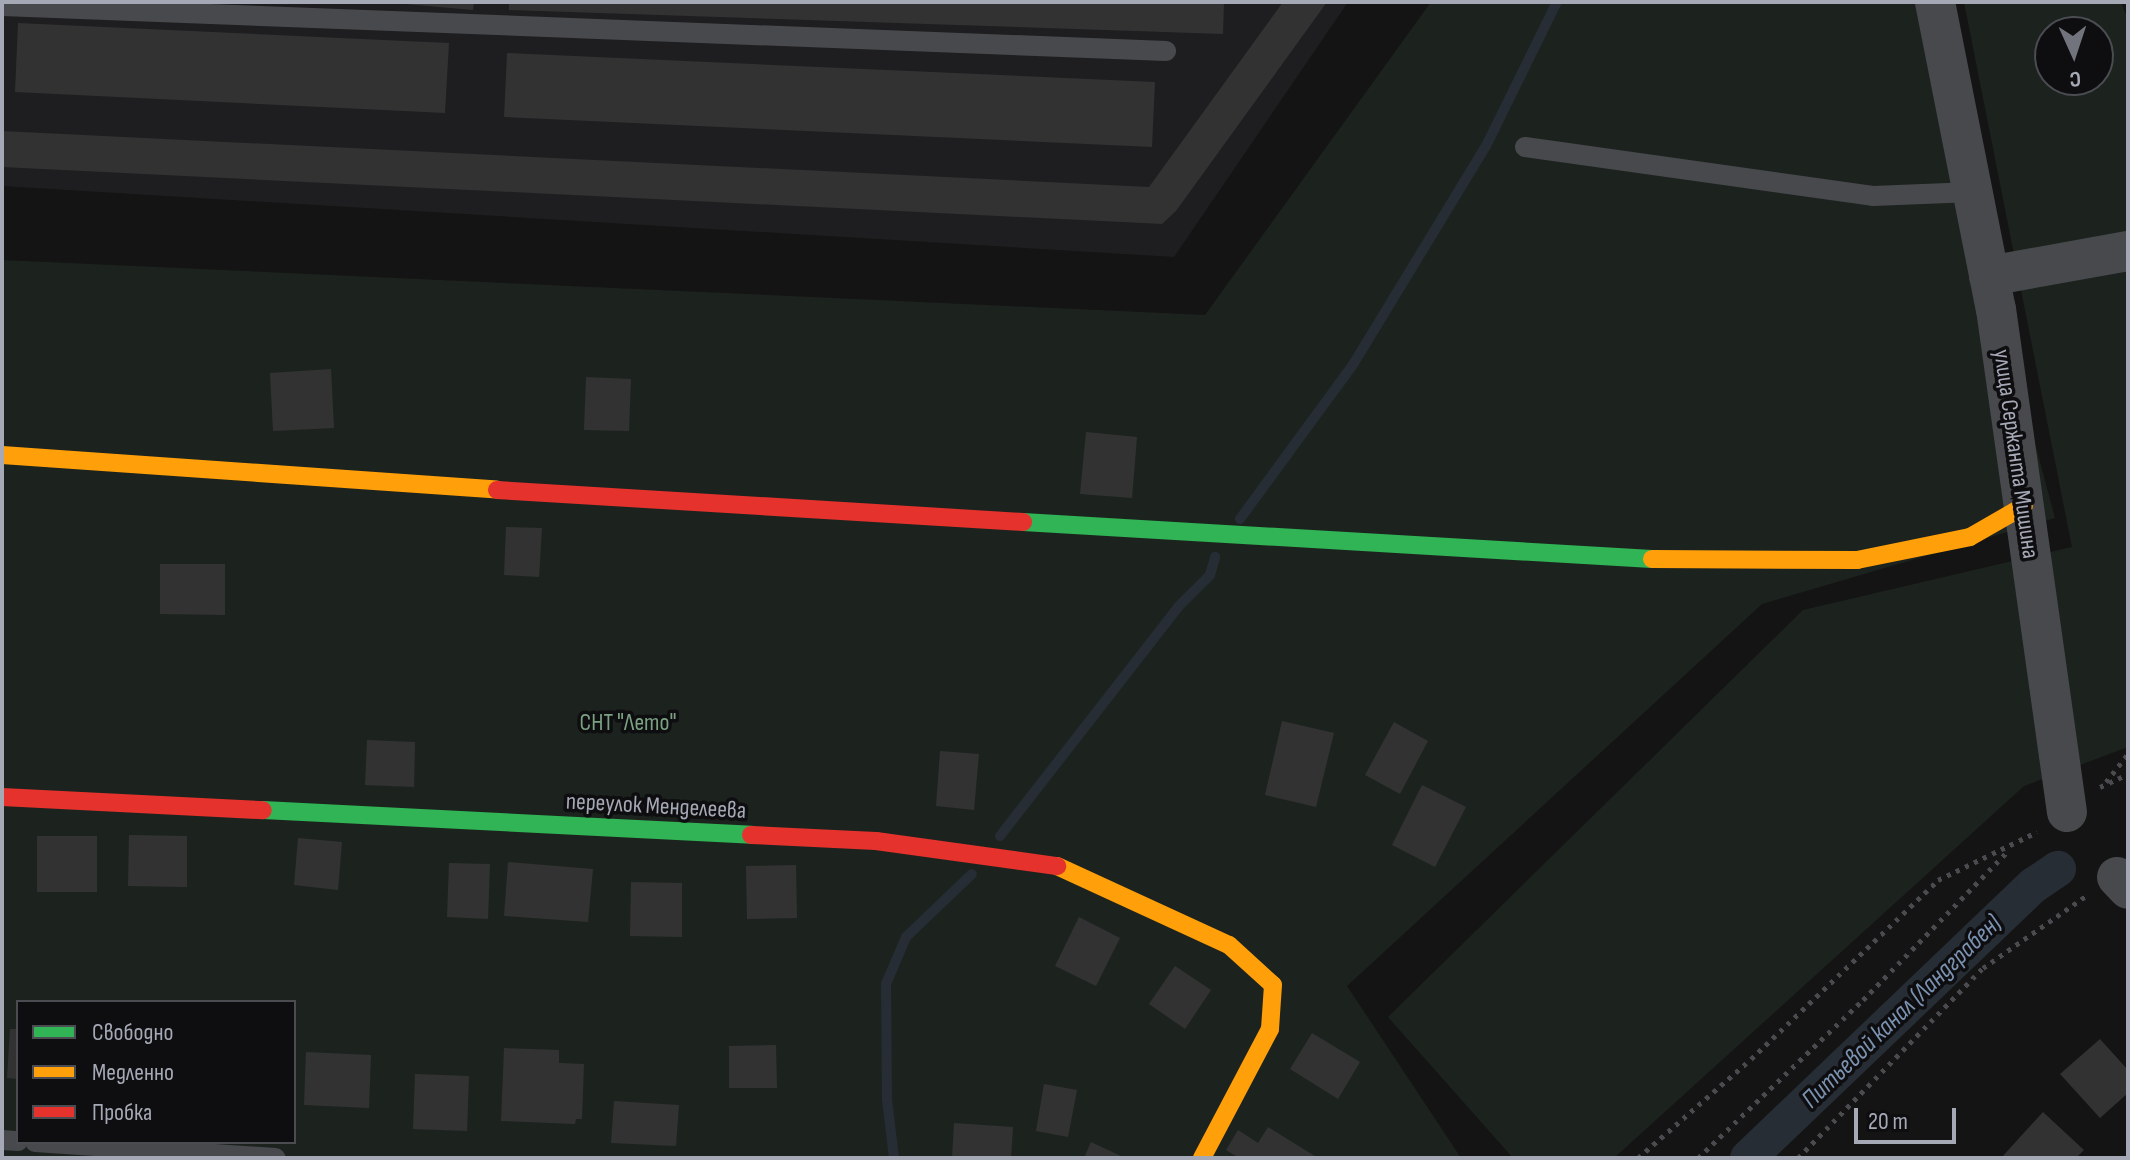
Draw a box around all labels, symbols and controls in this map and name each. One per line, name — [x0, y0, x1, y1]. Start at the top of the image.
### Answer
north arrow — [2034, 16, 2114, 96]
text: С — [2069, 65, 2082, 92]
street label: улица Сержанта Мишина — [1987, 348, 2045, 560]
park label: СНТ "Лето" — [580, 709, 676, 737]
street label: переулок Менделеева — [565, 787, 747, 825]
water label: Питьевой канал (Ландграбен) — [1796, 909, 2008, 1115]
legend — [16, 1000, 296, 1144]
text: Свободно — [92, 1018, 173, 1047]
text: Медленно — [92, 1058, 174, 1087]
scale bar — [1858, 1092, 1960, 1142]
text: Пробка — [92, 1098, 152, 1127]
text: 20 m — [1868, 1107, 1908, 1136]

